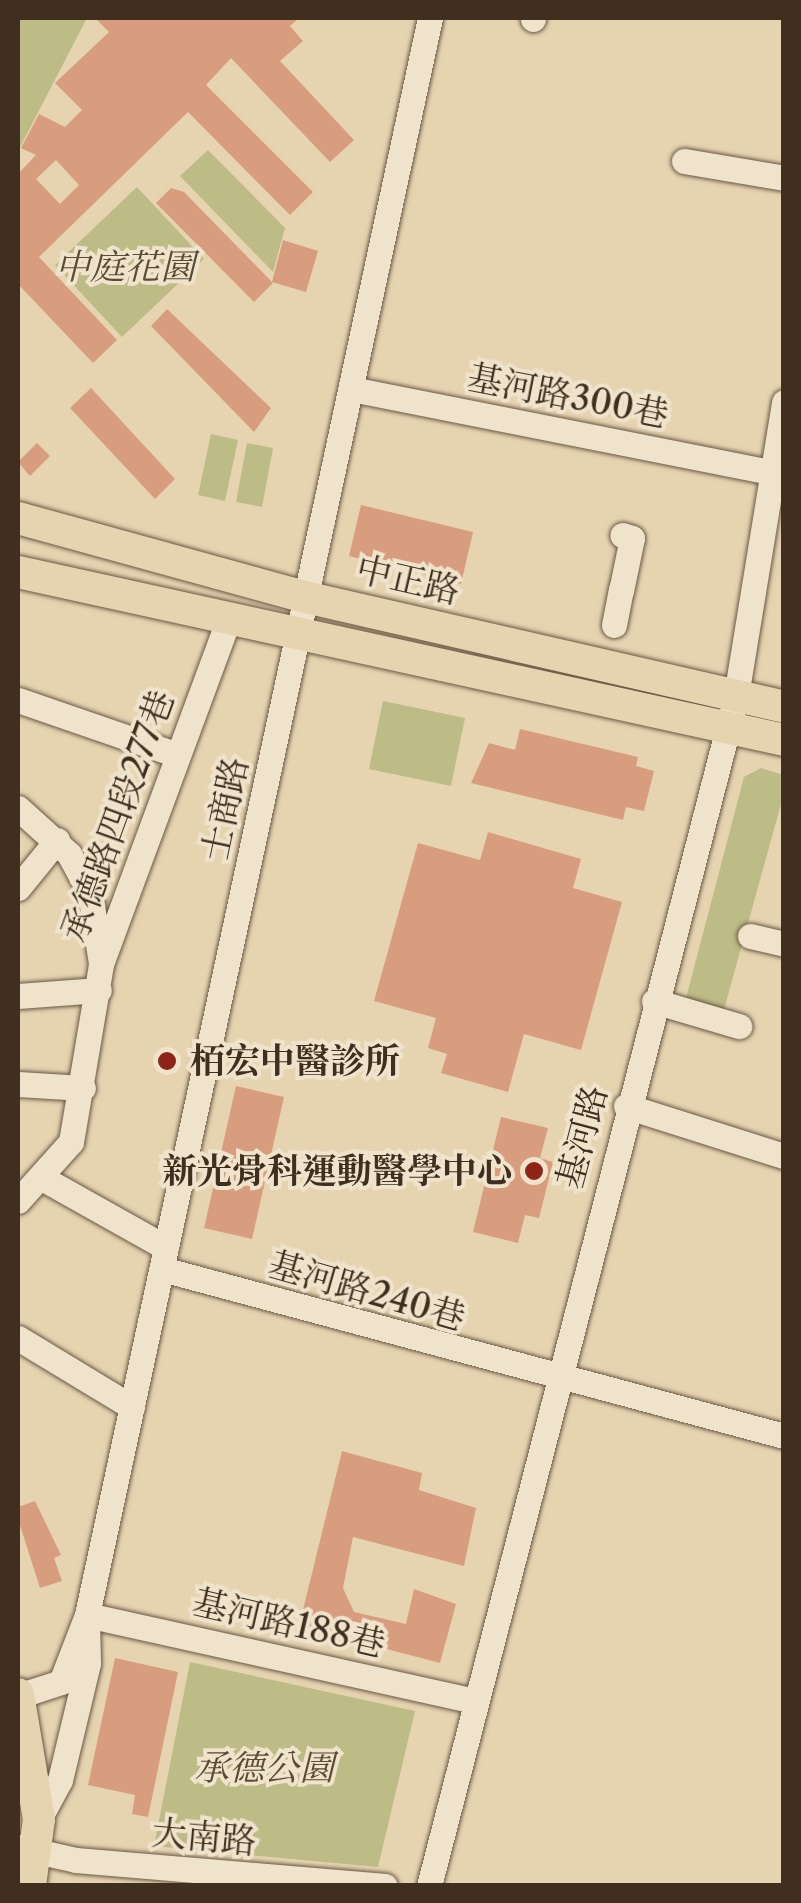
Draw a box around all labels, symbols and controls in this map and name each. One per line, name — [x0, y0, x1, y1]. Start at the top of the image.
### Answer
park label: 中庭花園 — [55, 246, 195, 288]
street label: 基河路300巷 — [464, 356, 672, 436]
street label: 中正路 — [352, 548, 464, 612]
street label: 承德路四段277巷 — [53, 684, 183, 948]
street label: 士商路 — [194, 753, 256, 865]
place label: 栢宏中醫診所 — [190, 1040, 400, 1082]
marker: 栢宏中醫診所 — [154, 1048, 180, 1074]
street label: 基河路 — [548, 1081, 616, 1193]
place label: 新光骨科運動醫學中心 — [162, 1150, 512, 1192]
marker: 新光骨科運動醫學中心 — [521, 1158, 547, 1184]
street label: 基河路240巷 — [264, 1243, 470, 1339]
street label: 基河路188巷 — [189, 1580, 389, 1666]
park label: 承德公園 — [194, 1747, 334, 1789]
street label: 大南路 — [150, 1812, 258, 1862]

